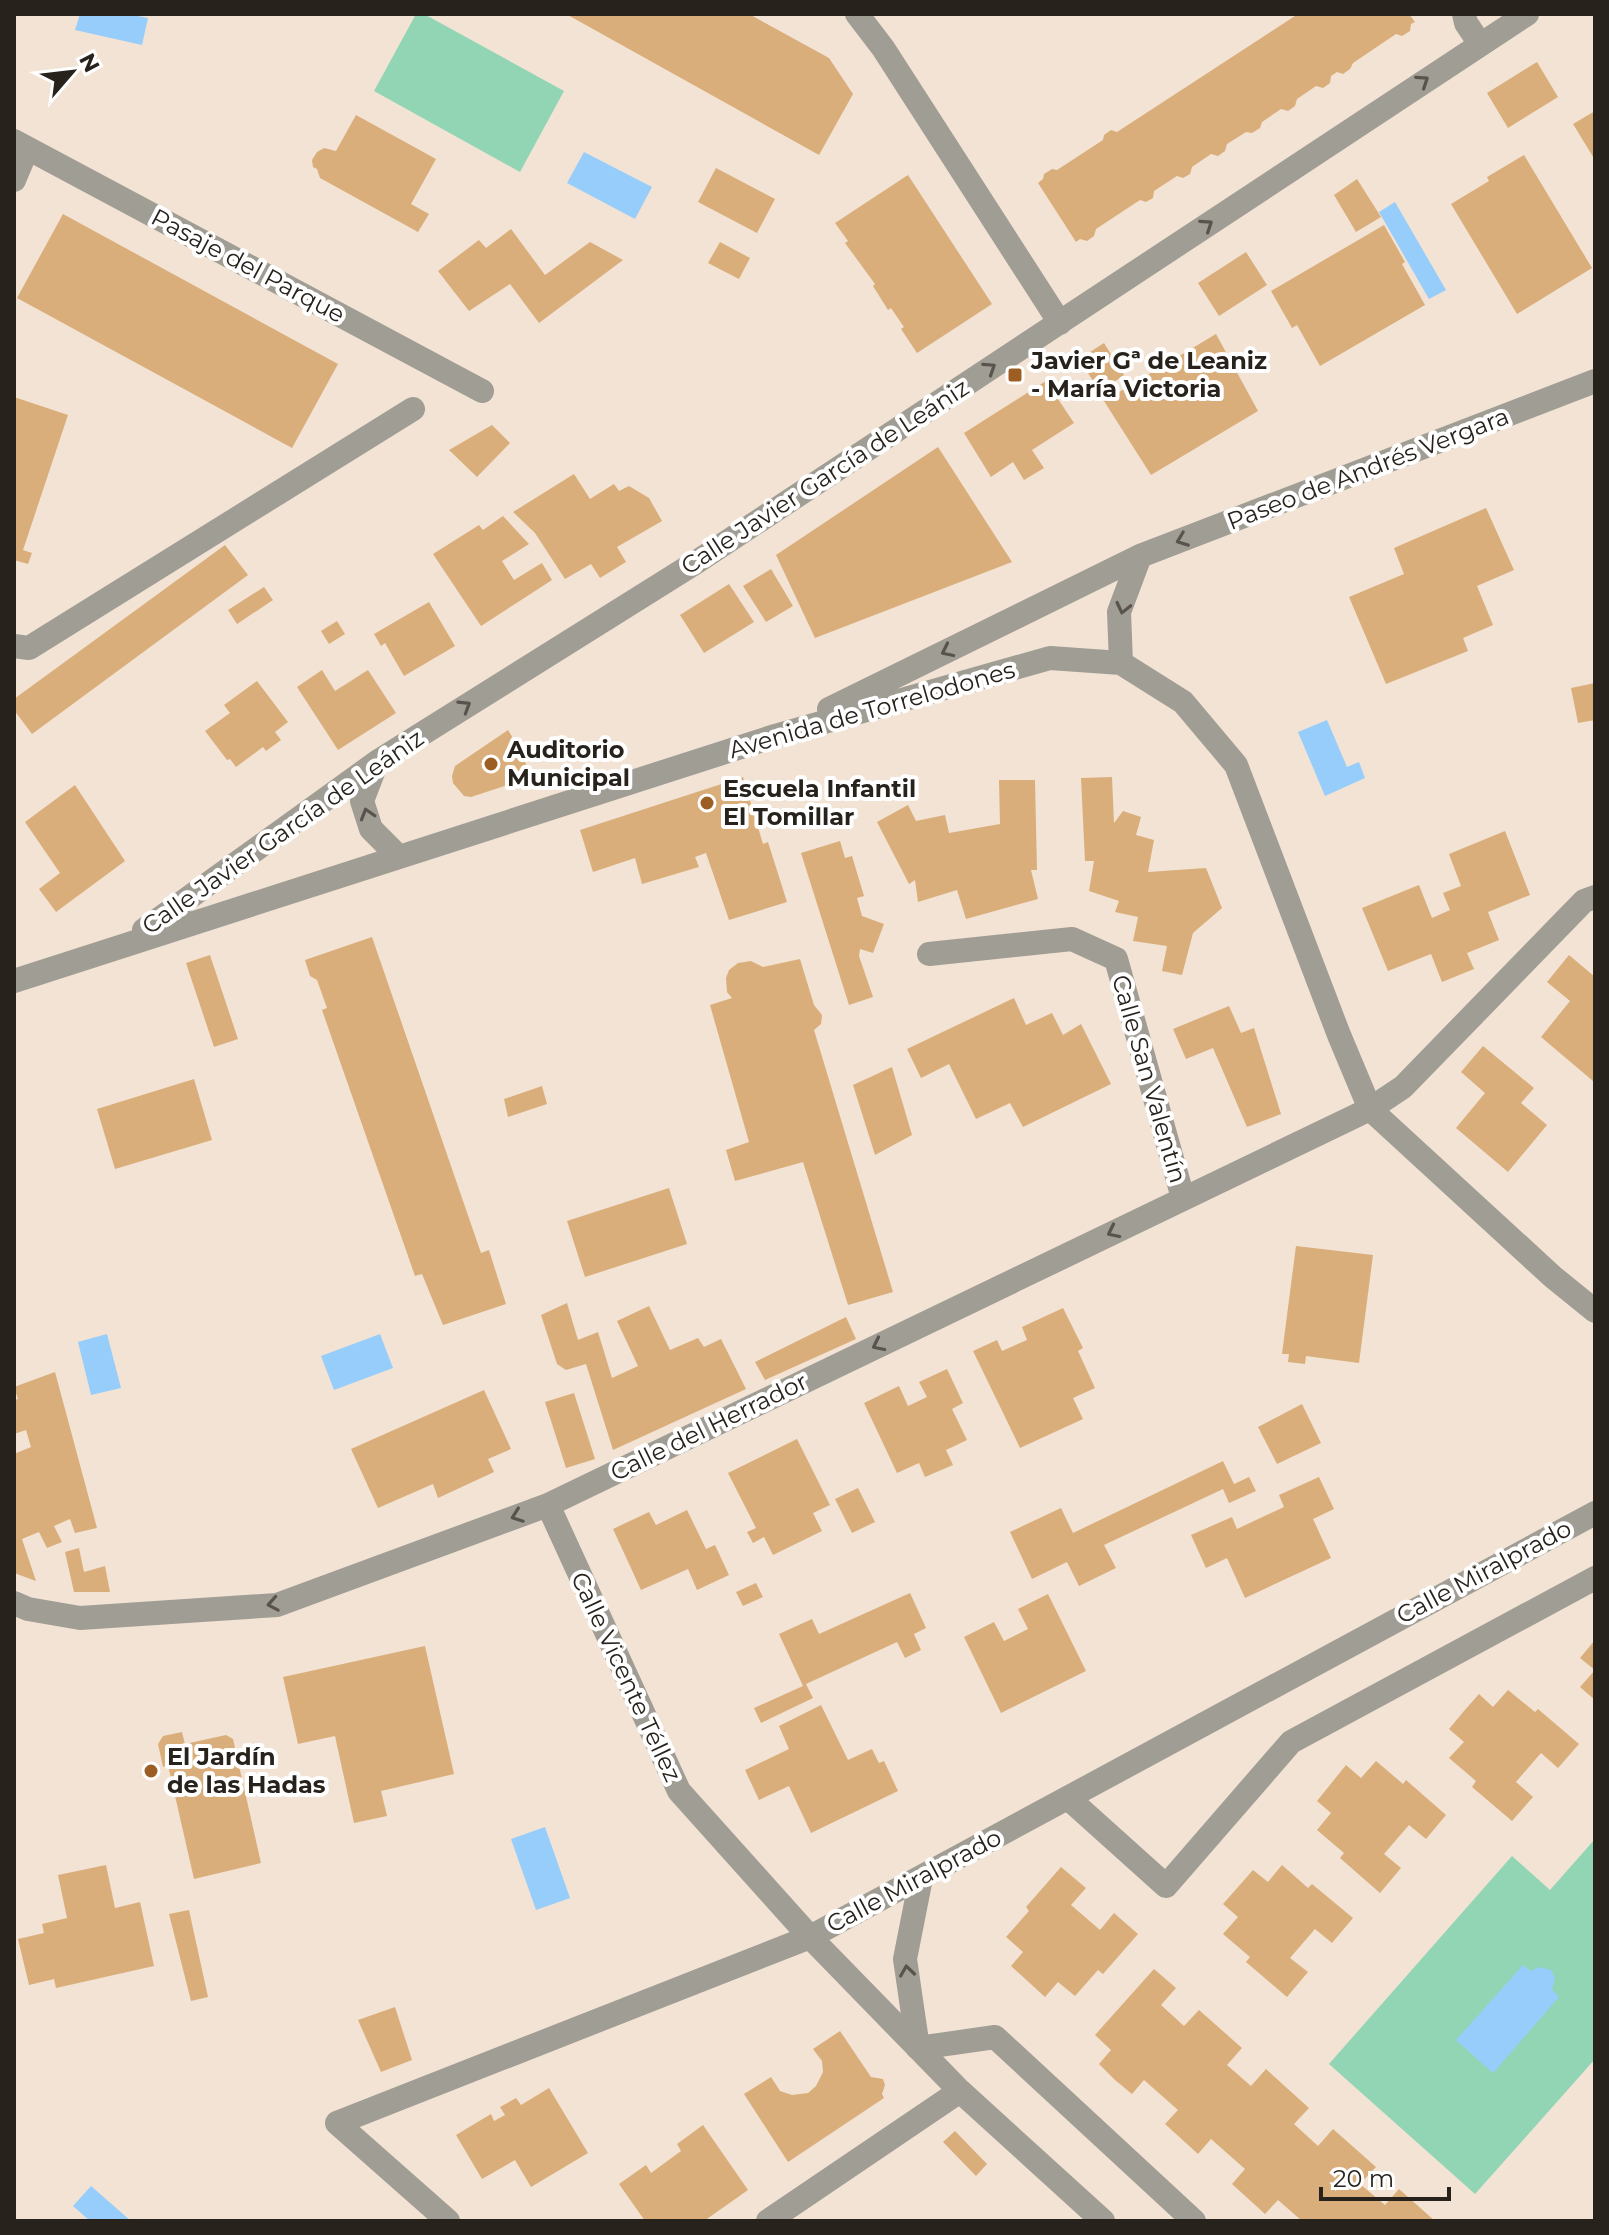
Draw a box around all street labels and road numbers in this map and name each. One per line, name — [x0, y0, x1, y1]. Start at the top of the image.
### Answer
street label: Pasaje del Parque — [146, 202, 350, 329]
street label: Calle Javier García de Leániz — [676, 373, 974, 581]
street label: Paseo de Andrés Vergara — [1223, 401, 1513, 536]
street label: Avenida de Torrelodones — [726, 655, 1018, 764]
street label: Calle Javier García de Leániz — [136, 723, 429, 940]
street label: Calle San Valentín — [1106, 971, 1193, 1186]
street label: Calle del Herrador — [606, 1366, 812, 1487]
street label: Calle Miralprado — [1391, 1513, 1576, 1630]
street label: Calle Vicente Téllez — [565, 1567, 688, 1786]
street label: Calle Miralprado — [821, 1822, 1006, 1939]

